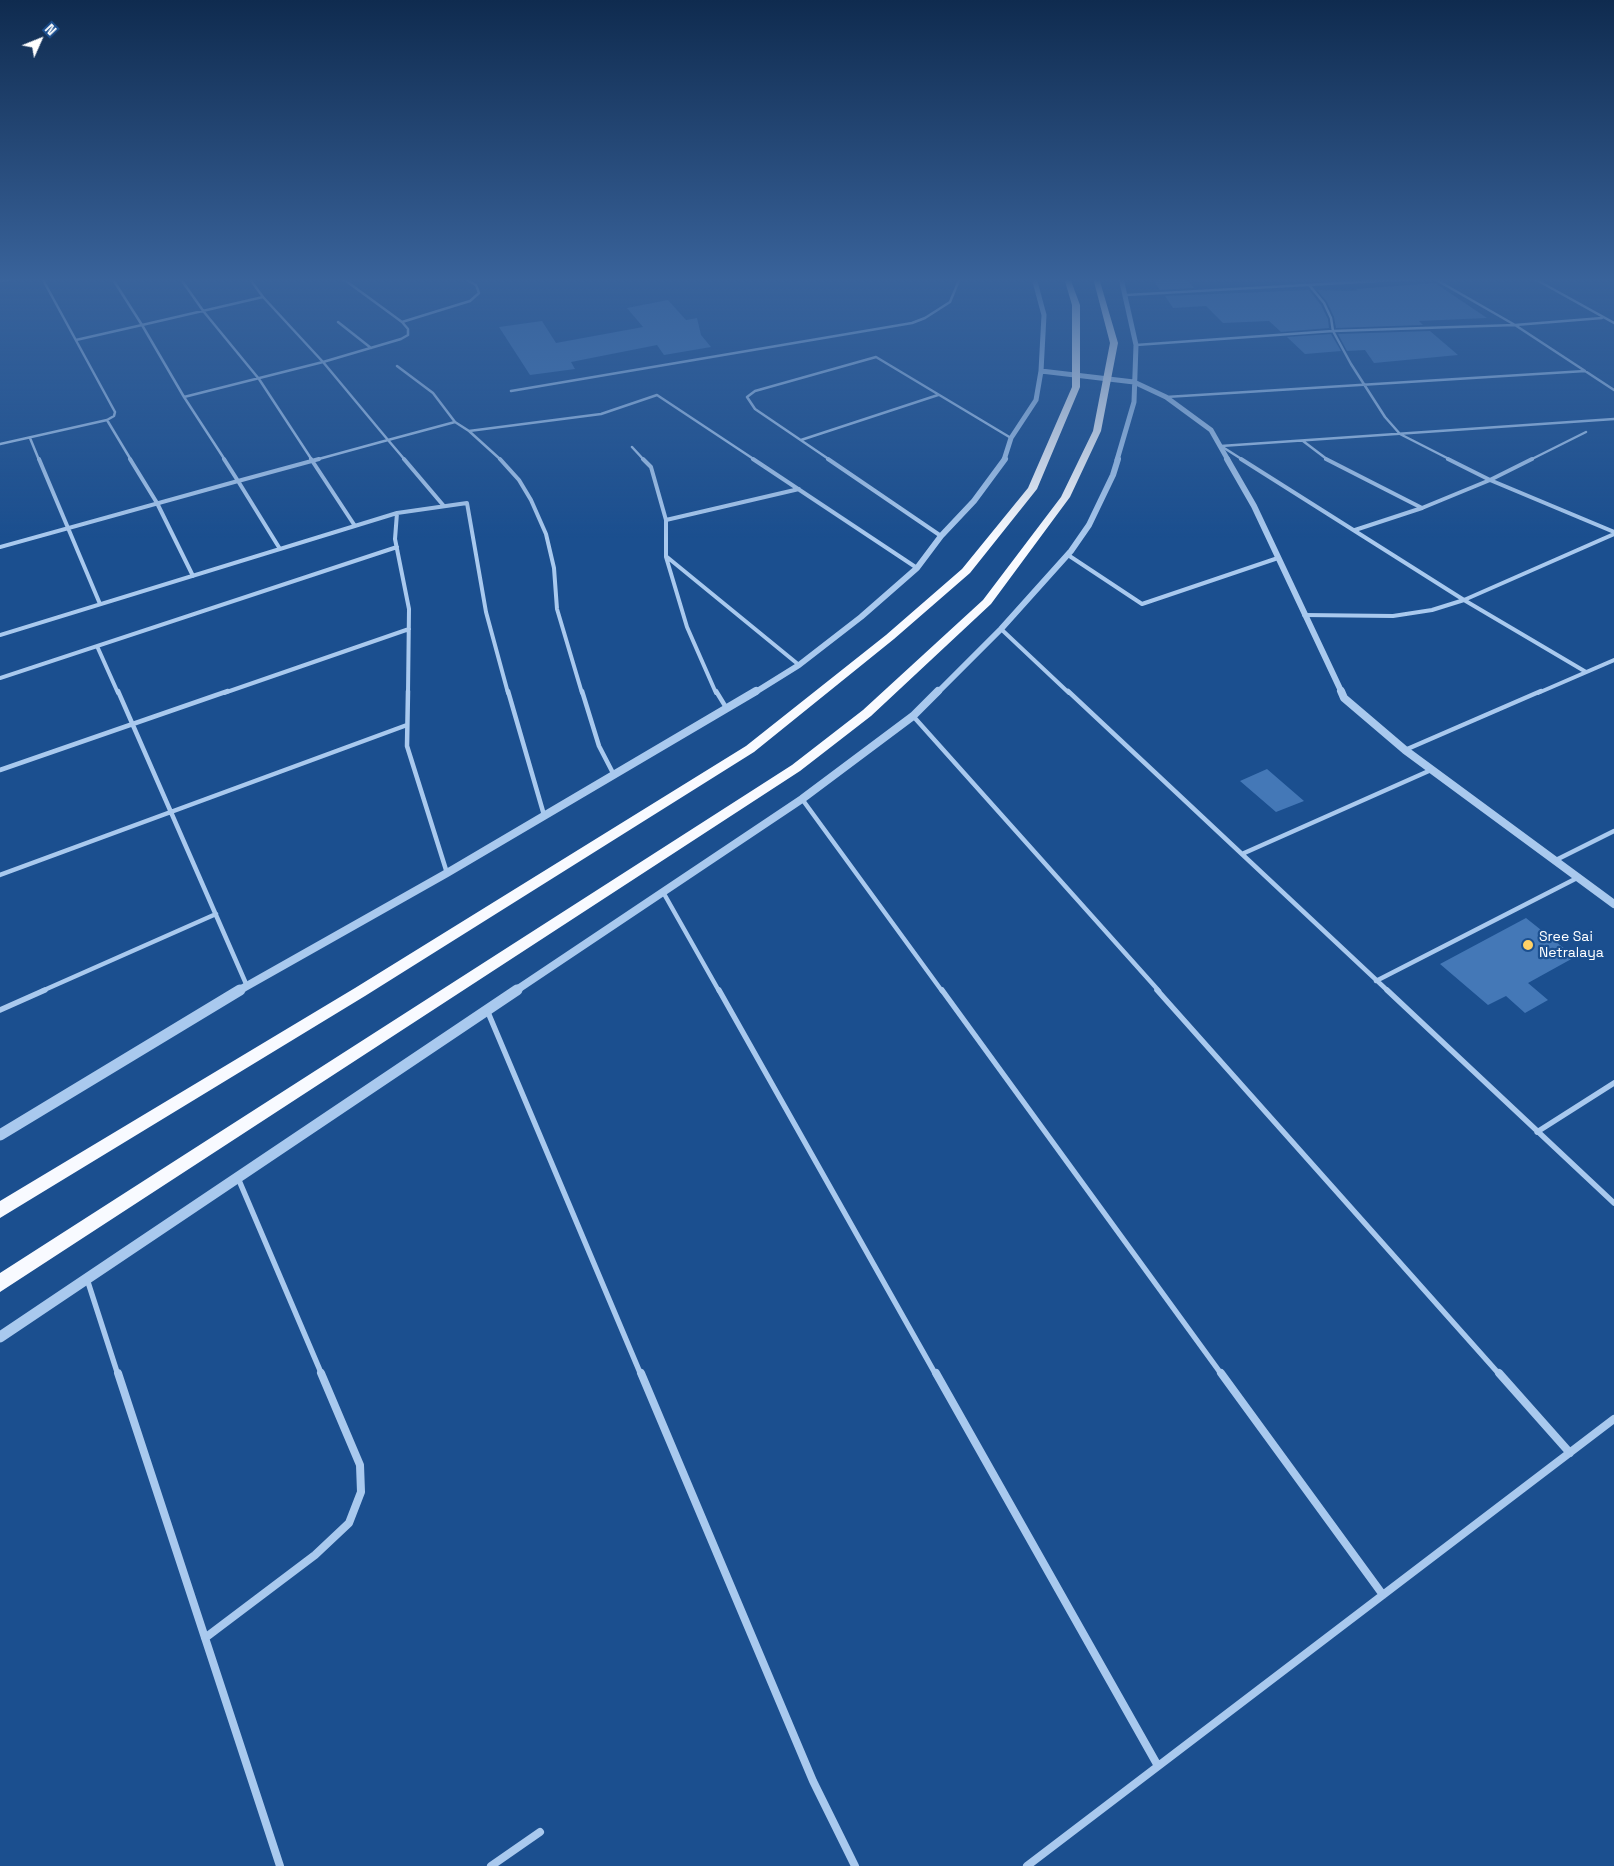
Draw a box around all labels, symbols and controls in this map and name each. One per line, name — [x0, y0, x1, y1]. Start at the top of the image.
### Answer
north arrow — [15, 15, 65, 65]
text: N — [41, 20, 61, 39]
place label: Sree Sai Netralaya — [1539, 929, 1604, 962]
marker: Sree Sai Netralaya — [1521, 938, 1535, 952]

